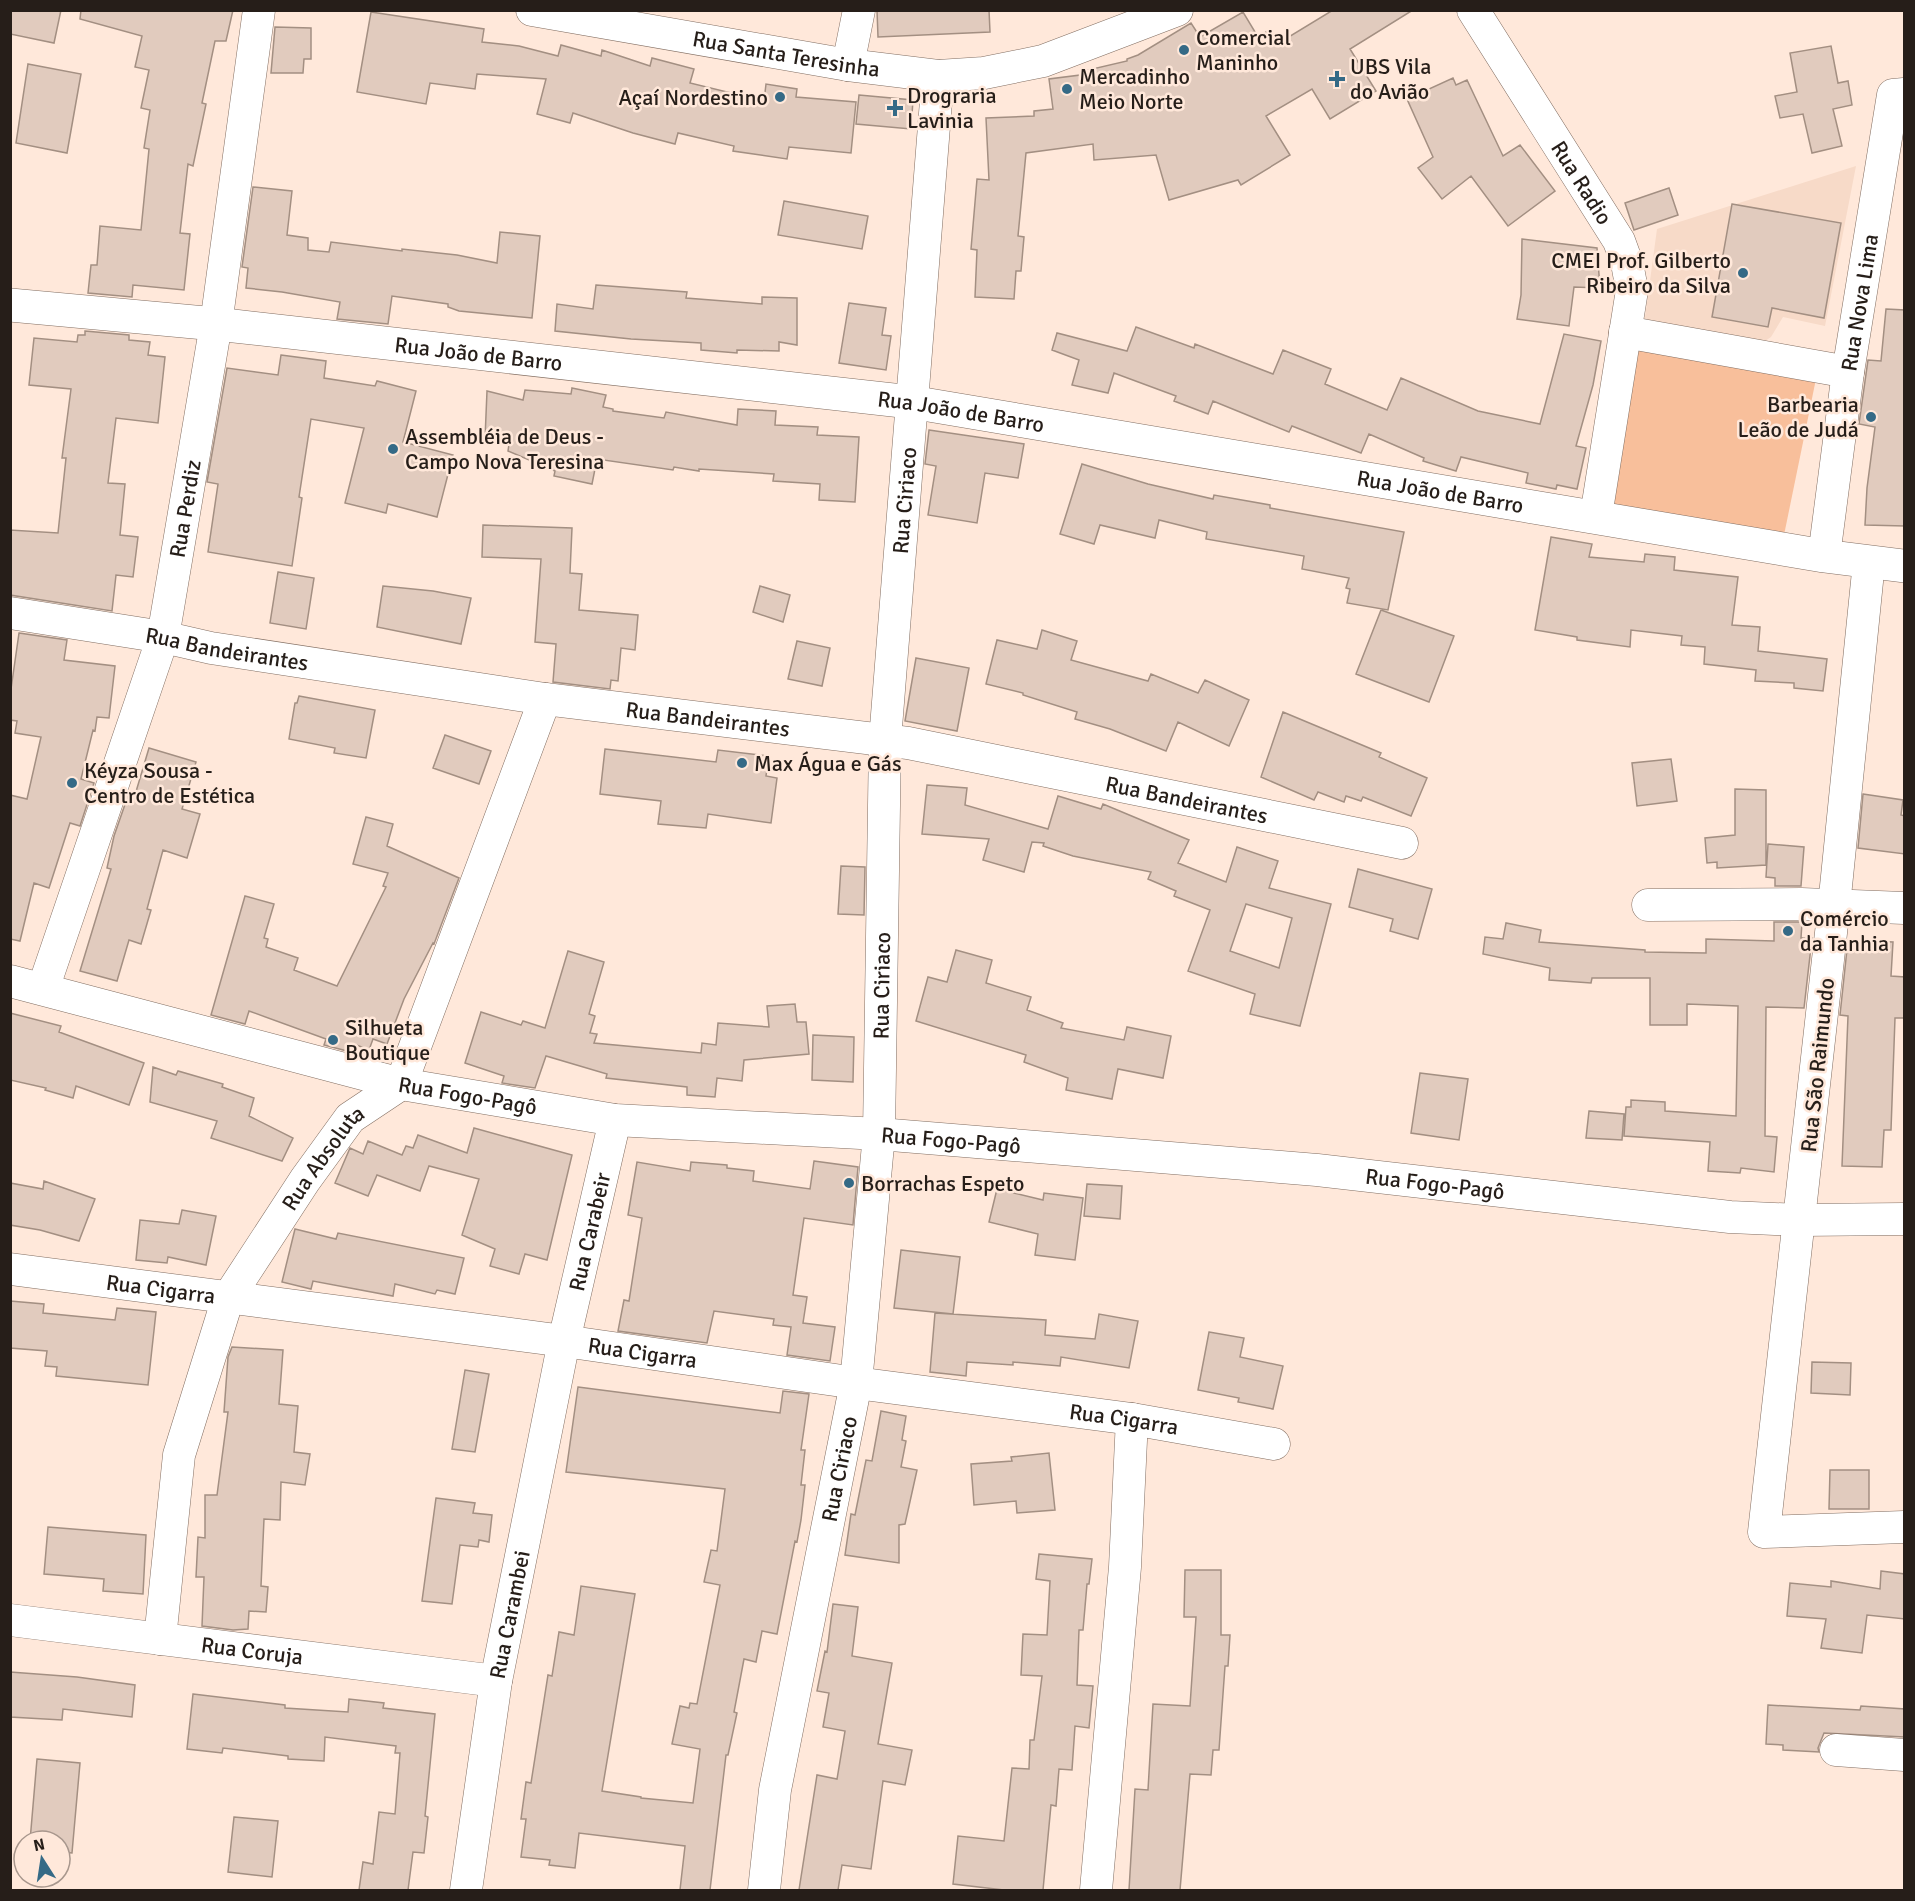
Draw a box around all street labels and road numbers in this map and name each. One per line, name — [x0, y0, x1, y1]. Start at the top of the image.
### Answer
street label: Rua Santa Teresinha — [690, 25, 881, 83]
street label: Rua Radio — [1545, 136, 1618, 230]
street label: Rua Nova Lima — [1835, 232, 1884, 373]
street label: Rua João de Barro — [393, 331, 564, 377]
street label: Rua João de Barro — [876, 385, 1046, 438]
street label: Rua Ciriaco — [887, 446, 922, 555]
street label: Rua Perdiz — [164, 458, 207, 560]
street label: Rua João de Barro — [1355, 464, 1526, 519]
street label: Rua Bandeirantes — [144, 621, 310, 677]
street label: Rua Bandeirantes — [624, 696, 791, 743]
street label: Rua Bandeirantes — [1103, 770, 1270, 830]
street label: Rua Ciriaco — [867, 932, 896, 1040]
street label: Rua São Raimundo — [1795, 977, 1840, 1154]
street label: Rua Fogo-Pagô — [396, 1071, 539, 1121]
street label: Rua Absoluta — [276, 1099, 369, 1216]
street label: Rua Fogo-Pagô — [880, 1121, 1022, 1160]
street label: Rua Fogo-Pagô — [1364, 1163, 1506, 1205]
street label: Rua Carabeir — [563, 1170, 616, 1294]
street label: Rua Cigarra — [104, 1269, 217, 1310]
street label: Rua Cigarra — [586, 1332, 699, 1374]
street label: Rua Cigarra — [1068, 1398, 1181, 1441]
street label: Rua Ciriaco — [816, 1414, 863, 1524]
street label: Rua Carambei — [484, 1548, 536, 1681]
street label: Rua Coruja — [199, 1631, 305, 1671]

